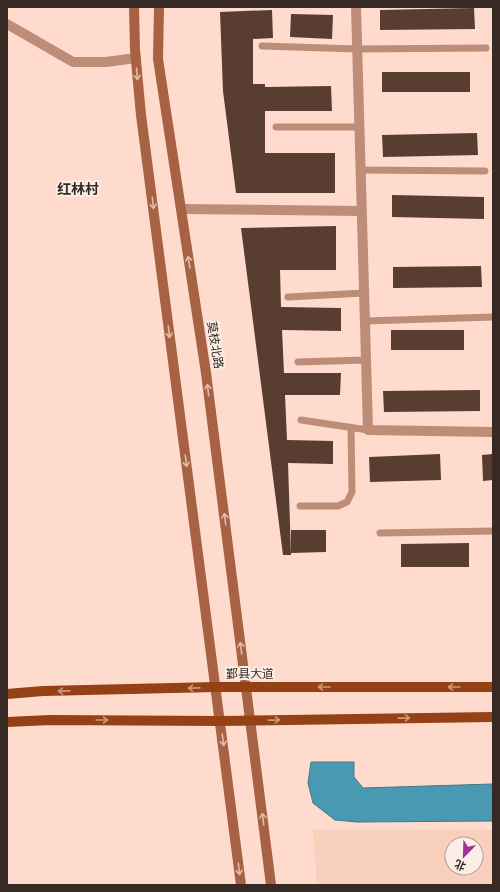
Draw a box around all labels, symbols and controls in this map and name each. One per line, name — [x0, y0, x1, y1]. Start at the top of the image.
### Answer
one-way arrow — [134, 67, 141, 80]
district label: 红林村 — [57, 179, 99, 198]
one-way arrow — [149, 196, 156, 209]
one-way arrow — [185, 256, 193, 269]
street label: 莫枝北路 — [203, 320, 228, 370]
one-way arrow — [165, 325, 173, 338]
one-way arrow — [205, 384, 212, 397]
one-way arrow — [182, 454, 190, 467]
one-way arrow — [221, 513, 229, 526]
one-way arrow — [237, 642, 245, 655]
street label: 鄞县大道 — [226, 665, 274, 682]
one-way arrow — [318, 683, 331, 691]
one-way arrow — [448, 683, 461, 691]
one-way arrow — [188, 684, 201, 691]
one-way arrow — [58, 687, 71, 695]
one-way arrow — [397, 714, 410, 722]
one-way arrow — [95, 716, 108, 724]
one-way arrow — [267, 716, 280, 724]
one-way arrow — [219, 733, 227, 746]
one-way arrow — [259, 812, 266, 825]
north arrow — [444, 836, 484, 876]
text: 北 — [452, 857, 468, 875]
one-way arrow — [235, 862, 243, 875]

